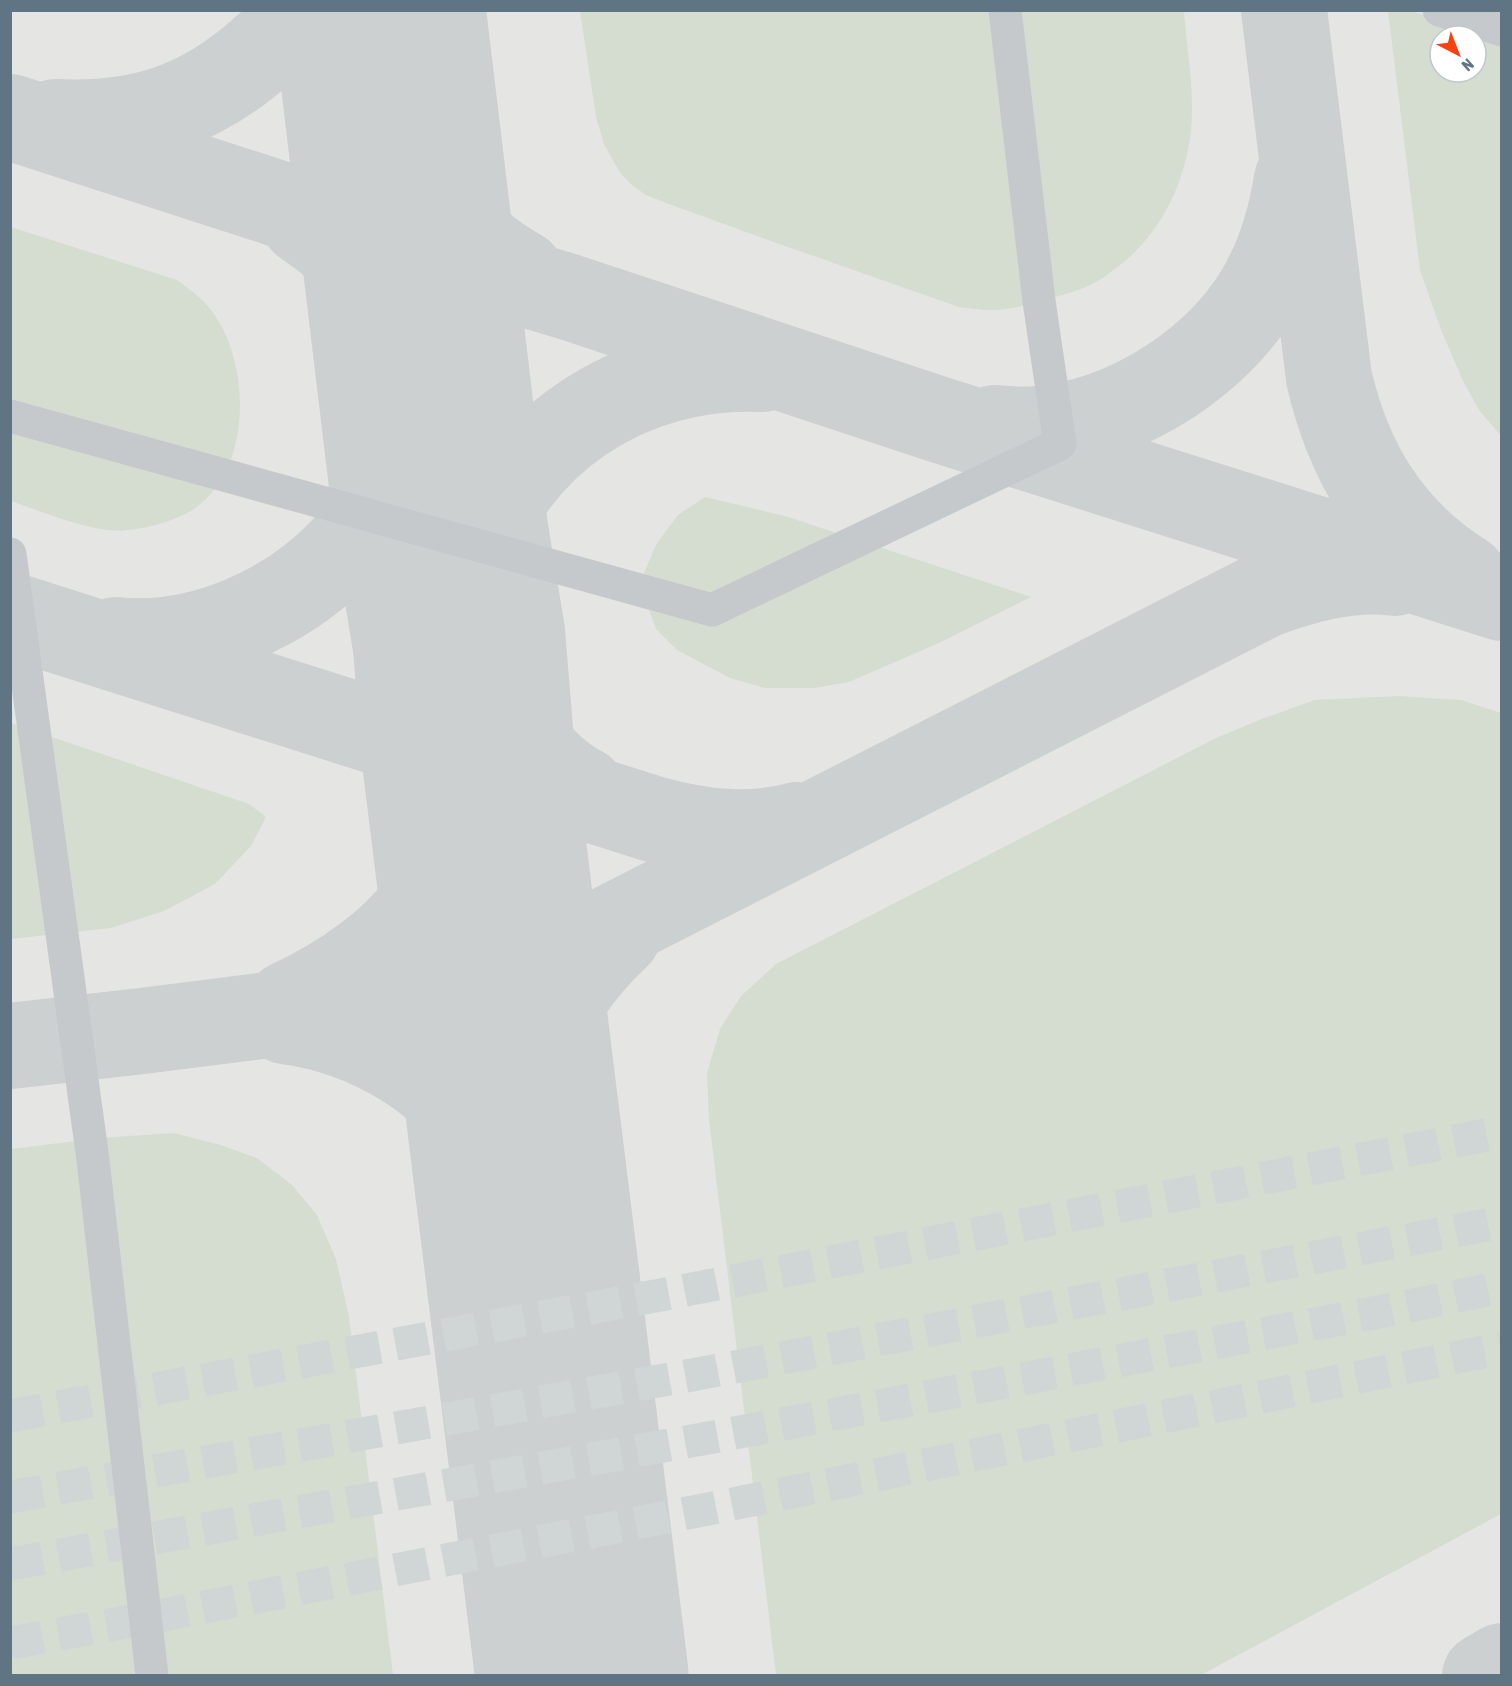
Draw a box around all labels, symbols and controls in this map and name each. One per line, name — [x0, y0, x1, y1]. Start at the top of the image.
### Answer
north arrow — [1428, 24, 1488, 84]
text: N — [1459, 55, 1478, 75]

